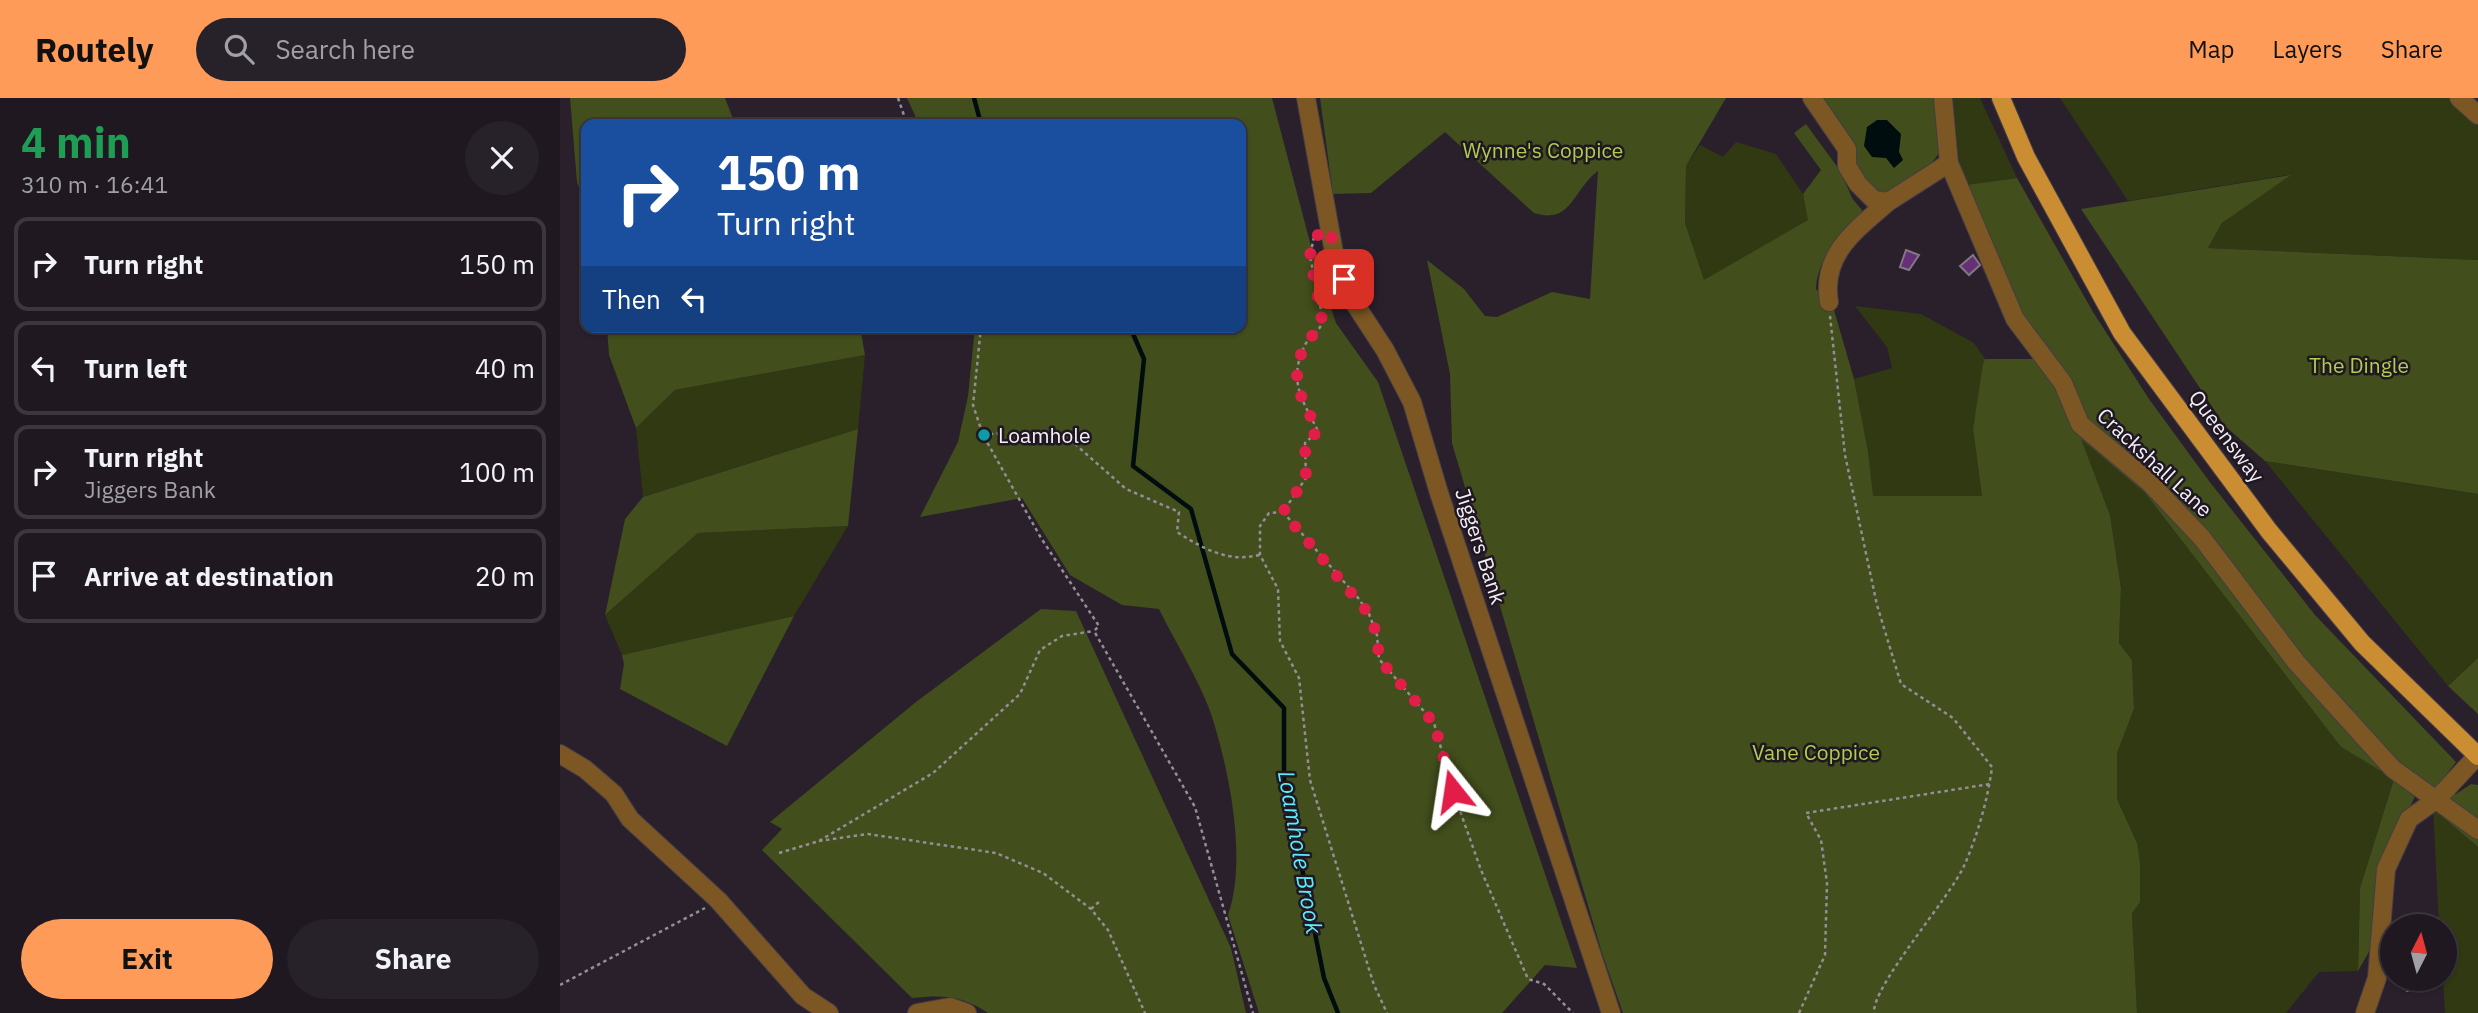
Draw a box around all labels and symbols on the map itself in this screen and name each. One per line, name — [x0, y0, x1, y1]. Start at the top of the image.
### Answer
park label: Wynne's Coppice — [1463, 136, 1623, 164]
pin — [1314, 249, 1374, 309]
park label: The Dingle — [2309, 351, 2409, 379]
street label: Queensway — [2183, 384, 2271, 489]
street label: Crackshall Lane — [2091, 401, 2219, 523]
place label: Loamhole — [998, 421, 1091, 449]
marker: Loamhole — [976, 427, 992, 443]
street label: Jiggers Bank — [1449, 484, 1513, 608]
park label: Vane Coppice — [1752, 738, 1880, 766]
position arrow — [1416, 754, 1490, 828]
water label: Loamhole Brook — [1272, 768, 1330, 937]
north arrow — [2380, 914, 2457, 990]

